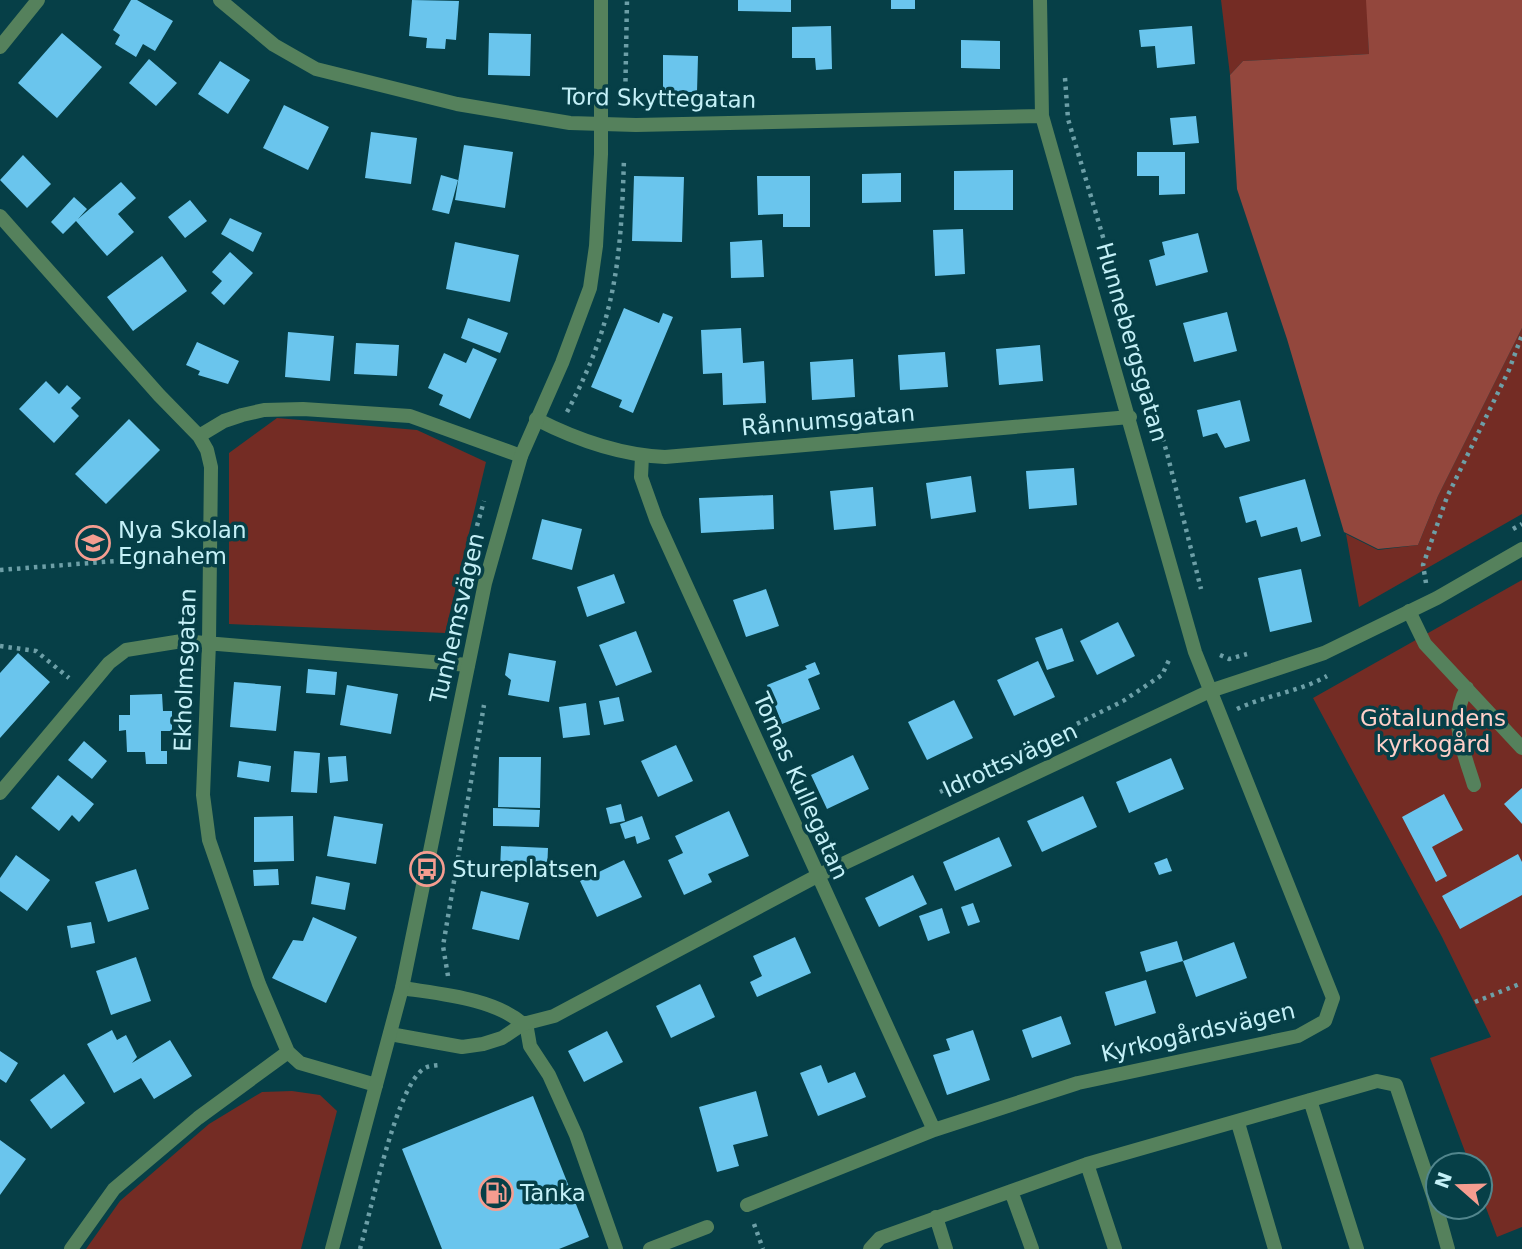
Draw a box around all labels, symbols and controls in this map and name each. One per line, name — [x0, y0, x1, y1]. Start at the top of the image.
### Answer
street label: Tord Skyttegatan — [561, 83, 756, 113]
street label: Hunnebergsgatan — [1091, 239, 1173, 445]
street label: Rånnumsgatan — [740, 398, 916, 441]
place label: Nya Skolan Egnahem — [118, 517, 246, 569]
school or university icon: Nya Skolan Egnahem — [74, 524, 112, 562]
street label: Tunhemsvägen — [425, 530, 489, 707]
street label: Ekholmsgatan — [169, 588, 201, 752]
street label: Tomas Kullegatan — [748, 688, 854, 883]
park label: Götalundens kyrkogård — [1360, 705, 1506, 757]
street label: Idrottsvägen — [939, 717, 1081, 803]
bus stop icon: Stureplatsen — [408, 850, 446, 888]
place label: Stureplatsen — [452, 856, 598, 882]
street label: Kyrkogårdsvägen — [1098, 996, 1298, 1067]
north arrow — [1424, 1151, 1494, 1221]
text: N — [1430, 1169, 1456, 1191]
fuel station icon: Tanka — [477, 1174, 515, 1212]
place label: Tanka — [519, 1180, 586, 1206]

